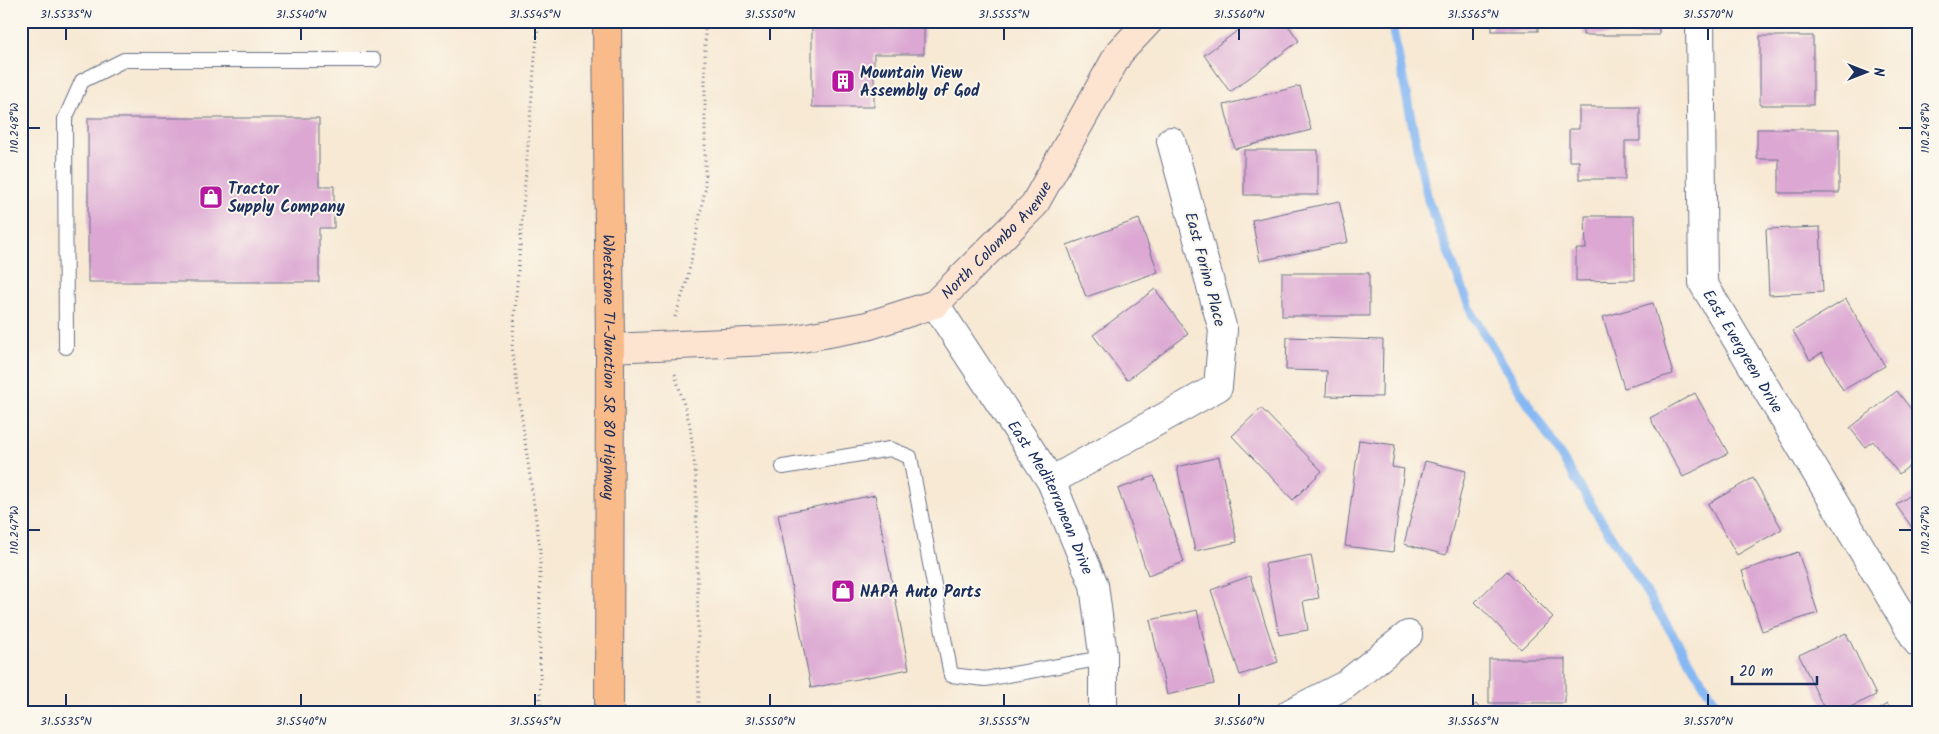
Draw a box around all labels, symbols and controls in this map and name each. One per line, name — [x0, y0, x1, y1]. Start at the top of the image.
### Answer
text: 31.5535°N — [40, 5, 92, 24]
text: 31.5540°N — [275, 5, 327, 24]
text: 31.5545°N — [509, 5, 561, 24]
text: 31.5550°N — [745, 5, 796, 24]
text: 31.5555°N — [978, 5, 1030, 24]
text: 31.5560°N — [1213, 5, 1265, 24]
text: 31.5565°N — [1447, 5, 1499, 24]
text: 31.5570°N — [1683, 5, 1733, 24]
north arrow — [1842, 48, 1892, 98]
place label: Mountain View Assembly of God — [860, 61, 980, 104]
building icon: Mountain View Assembly of God — [830, 68, 856, 94]
text: N — [1867, 68, 1889, 77]
text: 110.248°W — [5, 103, 24, 153]
text: 110.248°W — [1916, 103, 1935, 153]
place label: Tractor Supply Company — [228, 177, 345, 220]
street label: North Colombo Avenue — [936, 177, 1059, 306]
shop icon: Tractor Supply Company — [198, 184, 224, 210]
street label: East Forino Place — [1177, 209, 1232, 329]
street label: Whetstone TI-Junction SR 80 Highway — [595, 234, 621, 500]
street label: East Evergreen Drive — [1695, 285, 1789, 418]
street label: East Mediterranean Drive — [1000, 415, 1099, 579]
text: 110.247°W — [5, 506, 24, 554]
text: 110.247°W — [1916, 506, 1935, 554]
shop icon: NAPA Auto Parts — [830, 578, 856, 604]
place label: NAPA Auto Parts — [860, 580, 982, 605]
scale bar — [1732, 654, 1816, 686]
text: 20 m — [1739, 660, 1773, 684]
text: 31.5535°N — [40, 712, 92, 731]
text: 31.5540°N — [275, 712, 327, 731]
text: 31.5545°N — [509, 712, 561, 731]
text: 31.5550°N — [745, 712, 796, 731]
text: 31.5555°N — [978, 712, 1030, 731]
text: 31.5560°N — [1213, 712, 1265, 731]
text: 31.5565°N — [1447, 712, 1499, 731]
text: 31.5570°N — [1683, 712, 1733, 731]

